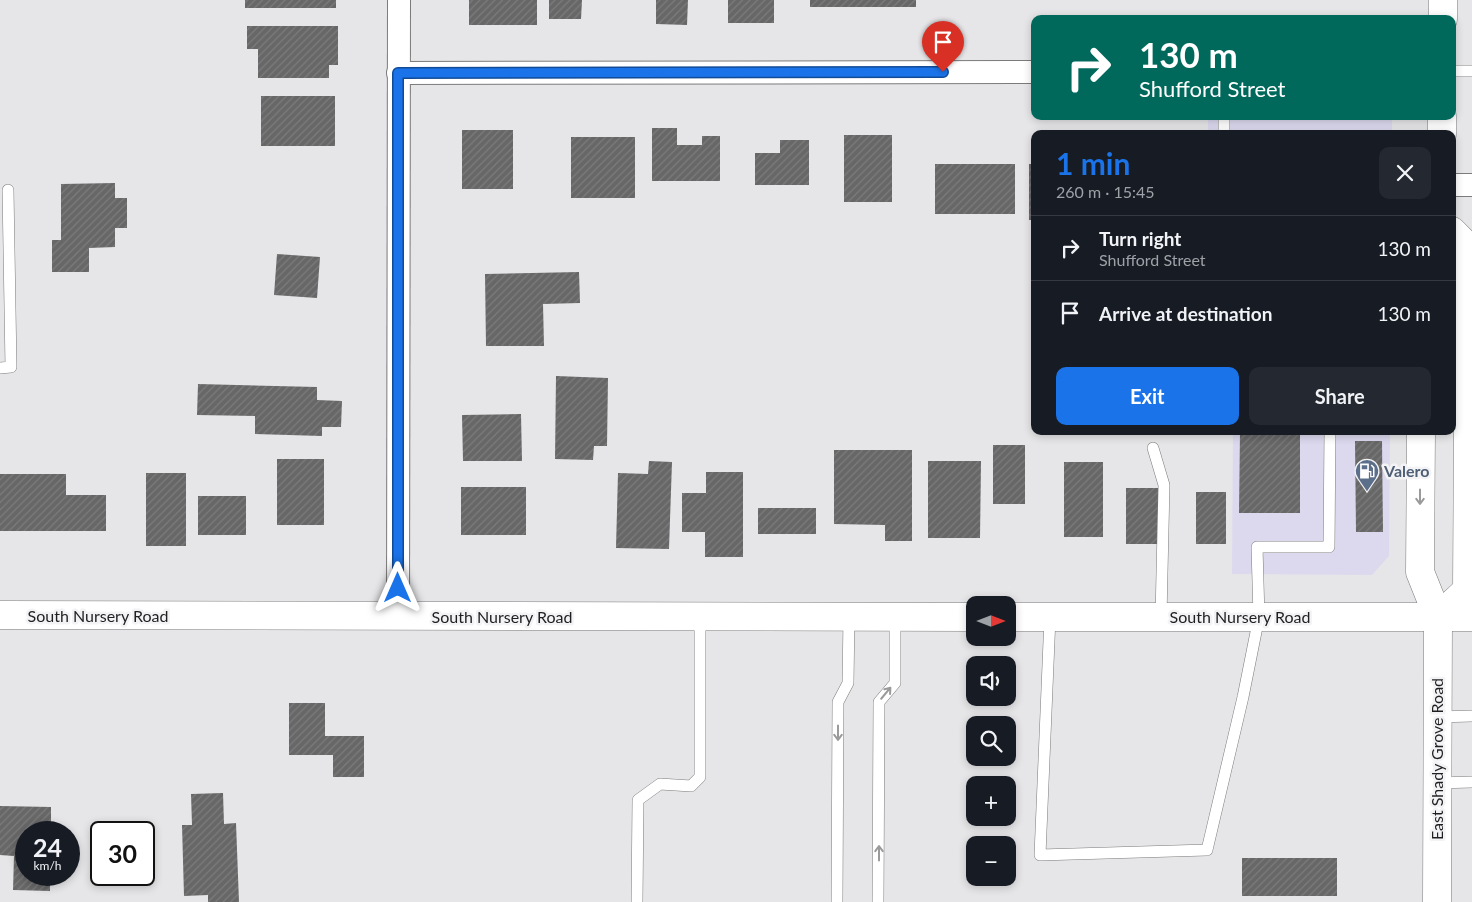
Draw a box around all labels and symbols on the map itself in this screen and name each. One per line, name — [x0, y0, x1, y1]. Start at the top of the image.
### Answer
pin — [922, 21, 964, 72]
fuel station icon: Valero — [1354, 458, 1380, 492]
place label: Valero — [1383, 461, 1429, 480]
one-way arrow — [1415, 489, 1425, 505]
position arrow — [371, 561, 423, 613]
north arrow — [966, 596, 1016, 646]
street label: South Nursery Road — [28, 606, 168, 625]
street label: South Nursery Road — [432, 607, 572, 626]
street label: South Nursery Road — [1170, 607, 1310, 626]
street label: East Shady Grove Road — [1427, 678, 1446, 840]
one-way arrow — [881, 687, 892, 700]
one-way arrow — [833, 724, 843, 741]
speed limit sign: 30 — [90, 821, 155, 886]
one-way arrow — [874, 846, 884, 862]

